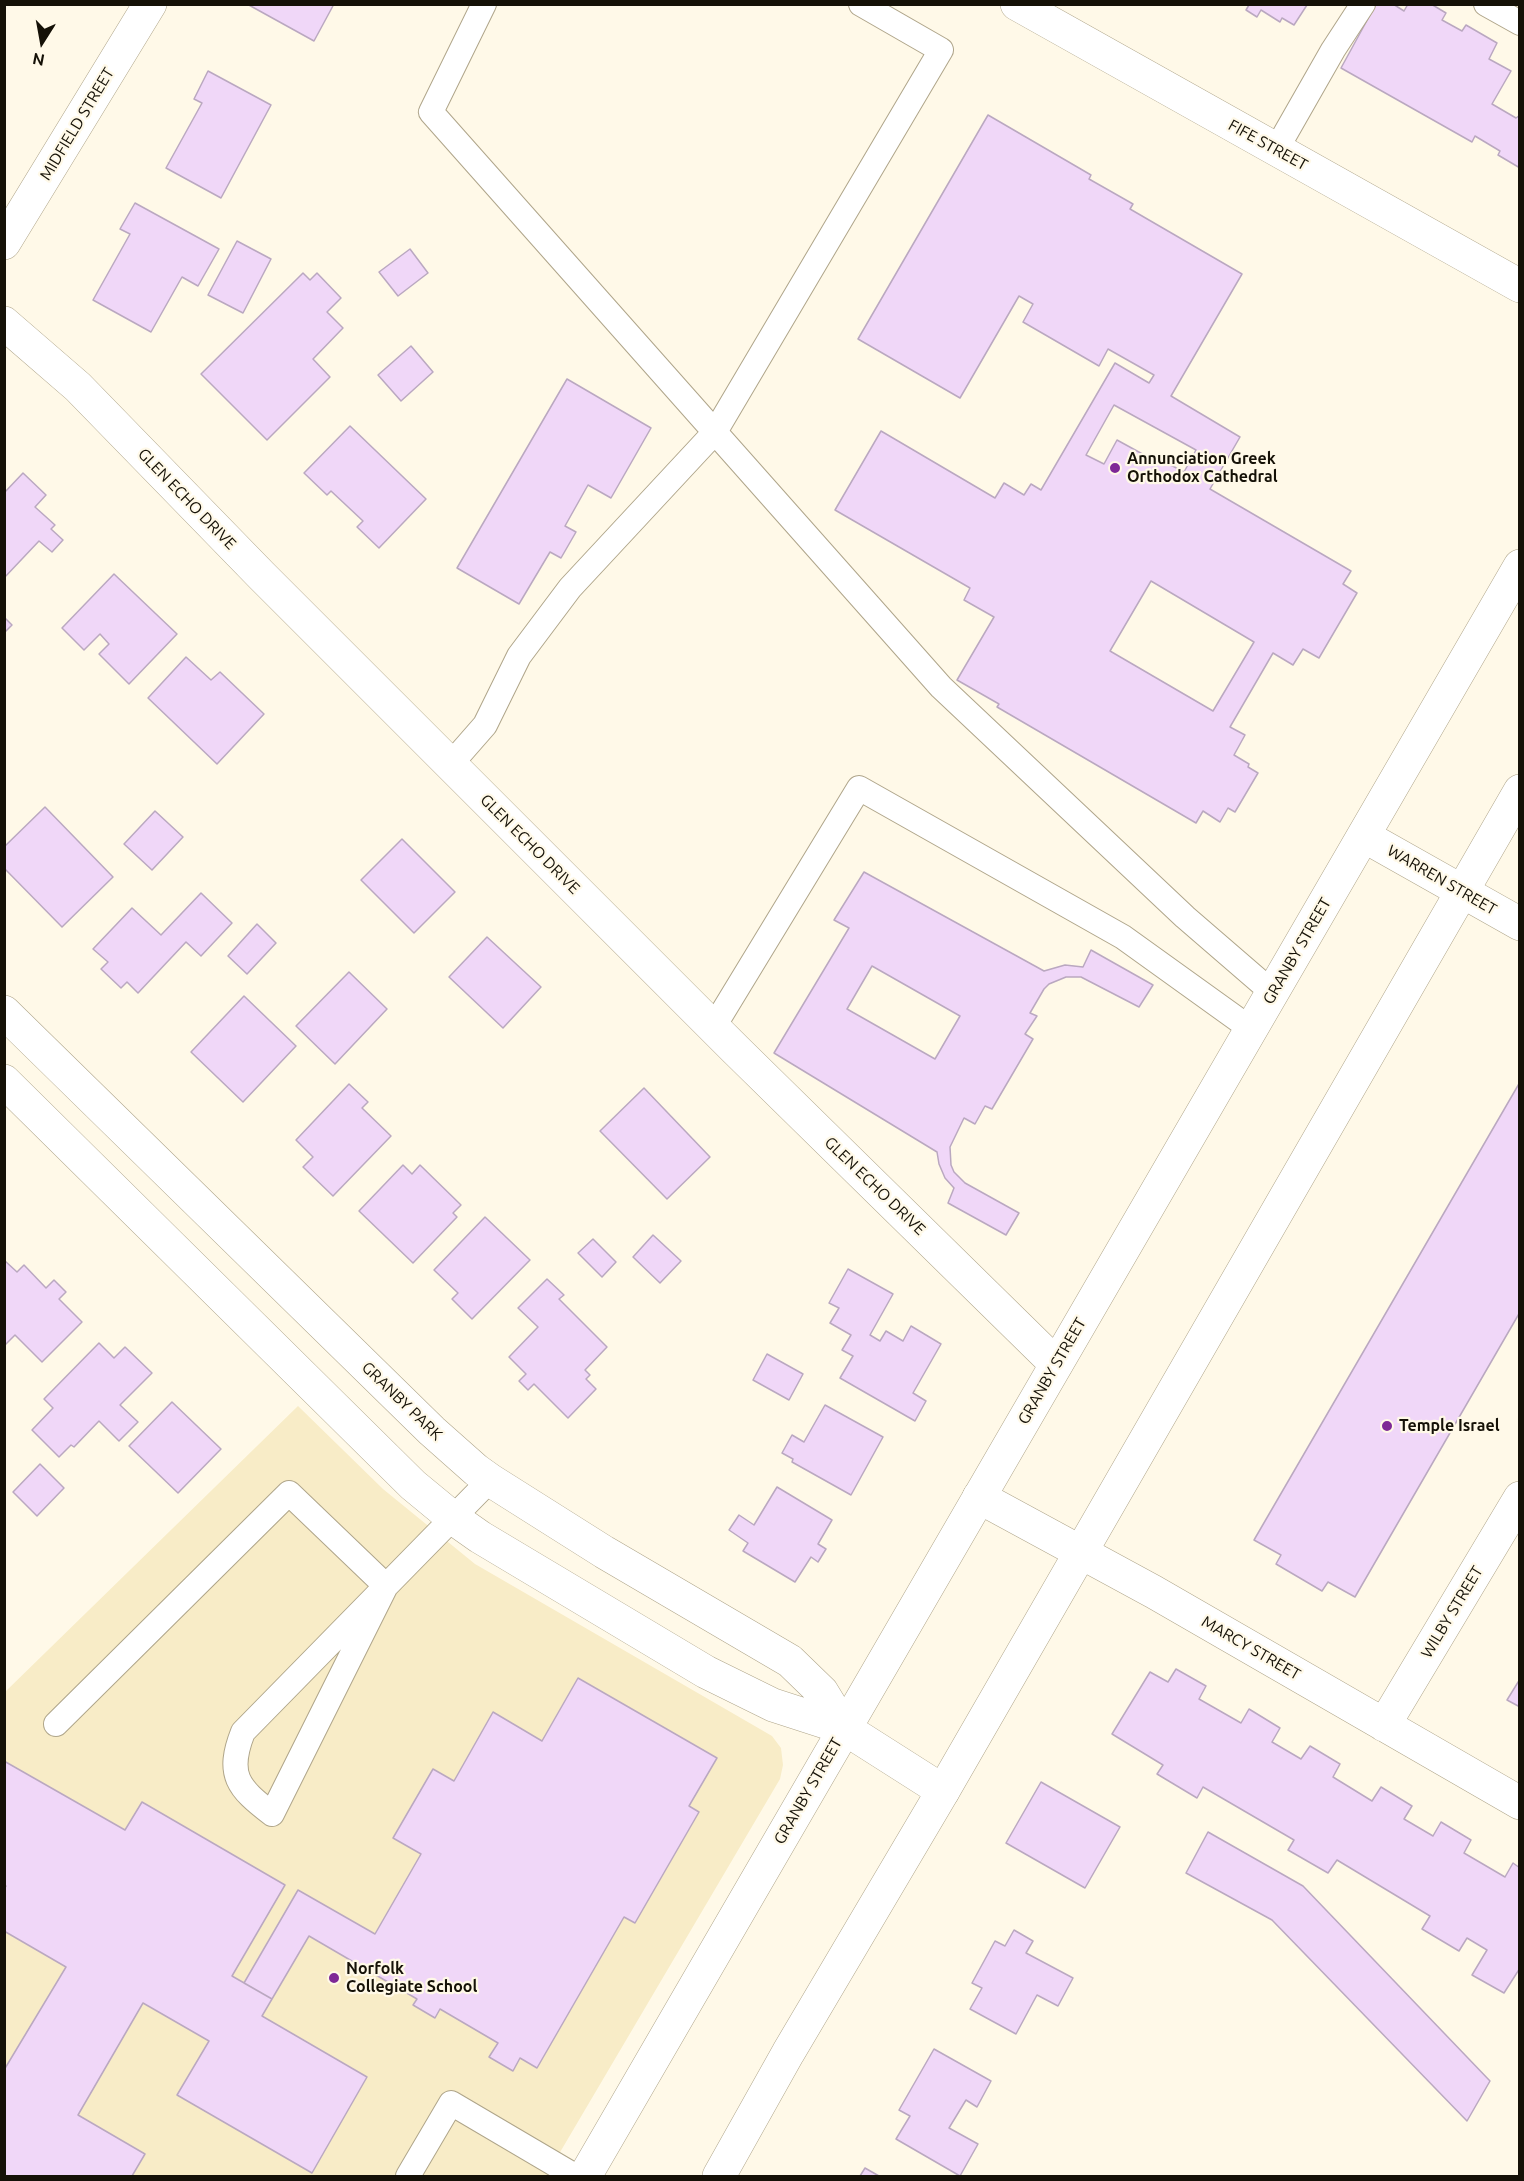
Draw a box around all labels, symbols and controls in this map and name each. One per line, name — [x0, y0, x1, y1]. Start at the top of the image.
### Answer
north arrow — [12, 12, 72, 72]
text: N — [31, 50, 46, 70]
street label: MIDFIELD STREET — [36, 64, 118, 184]
street label: FIFE STREET — [1225, 115, 1311, 175]
street label: GLEN ECHO DRIVE — [134, 444, 240, 554]
place label: Annunciation Greek Orthodox Cathedral — [1127, 449, 1278, 487]
marker: Annunciation Greek Orthodox Cathedral — [1108, 461, 1122, 475]
street label: GLEN ECHO DRIVE — [476, 790, 584, 898]
street label: WARREN STREET — [1384, 841, 1500, 919]
street label: GRANBY STREET — [1259, 894, 1335, 1008]
street label: GLEN ECHO DRIVE — [820, 1133, 930, 1239]
street label: GRANBY STREET — [1014, 1314, 1090, 1428]
street label: GRANBY PARK — [358, 1358, 446, 1444]
place label: Temple Israel — [1399, 1416, 1500, 1436]
marker: Temple Israel — [1380, 1419, 1394, 1433]
street label: WILBY STREET — [1417, 1563, 1487, 1661]
street label: MARCY STREET — [1198, 1612, 1304, 1684]
street label: GRANBY STREET — [770, 1734, 846, 1848]
place label: Norfolk Collegiate School — [346, 1959, 477, 1997]
marker: Norfolk Collegiate School — [327, 1971, 341, 1985]

